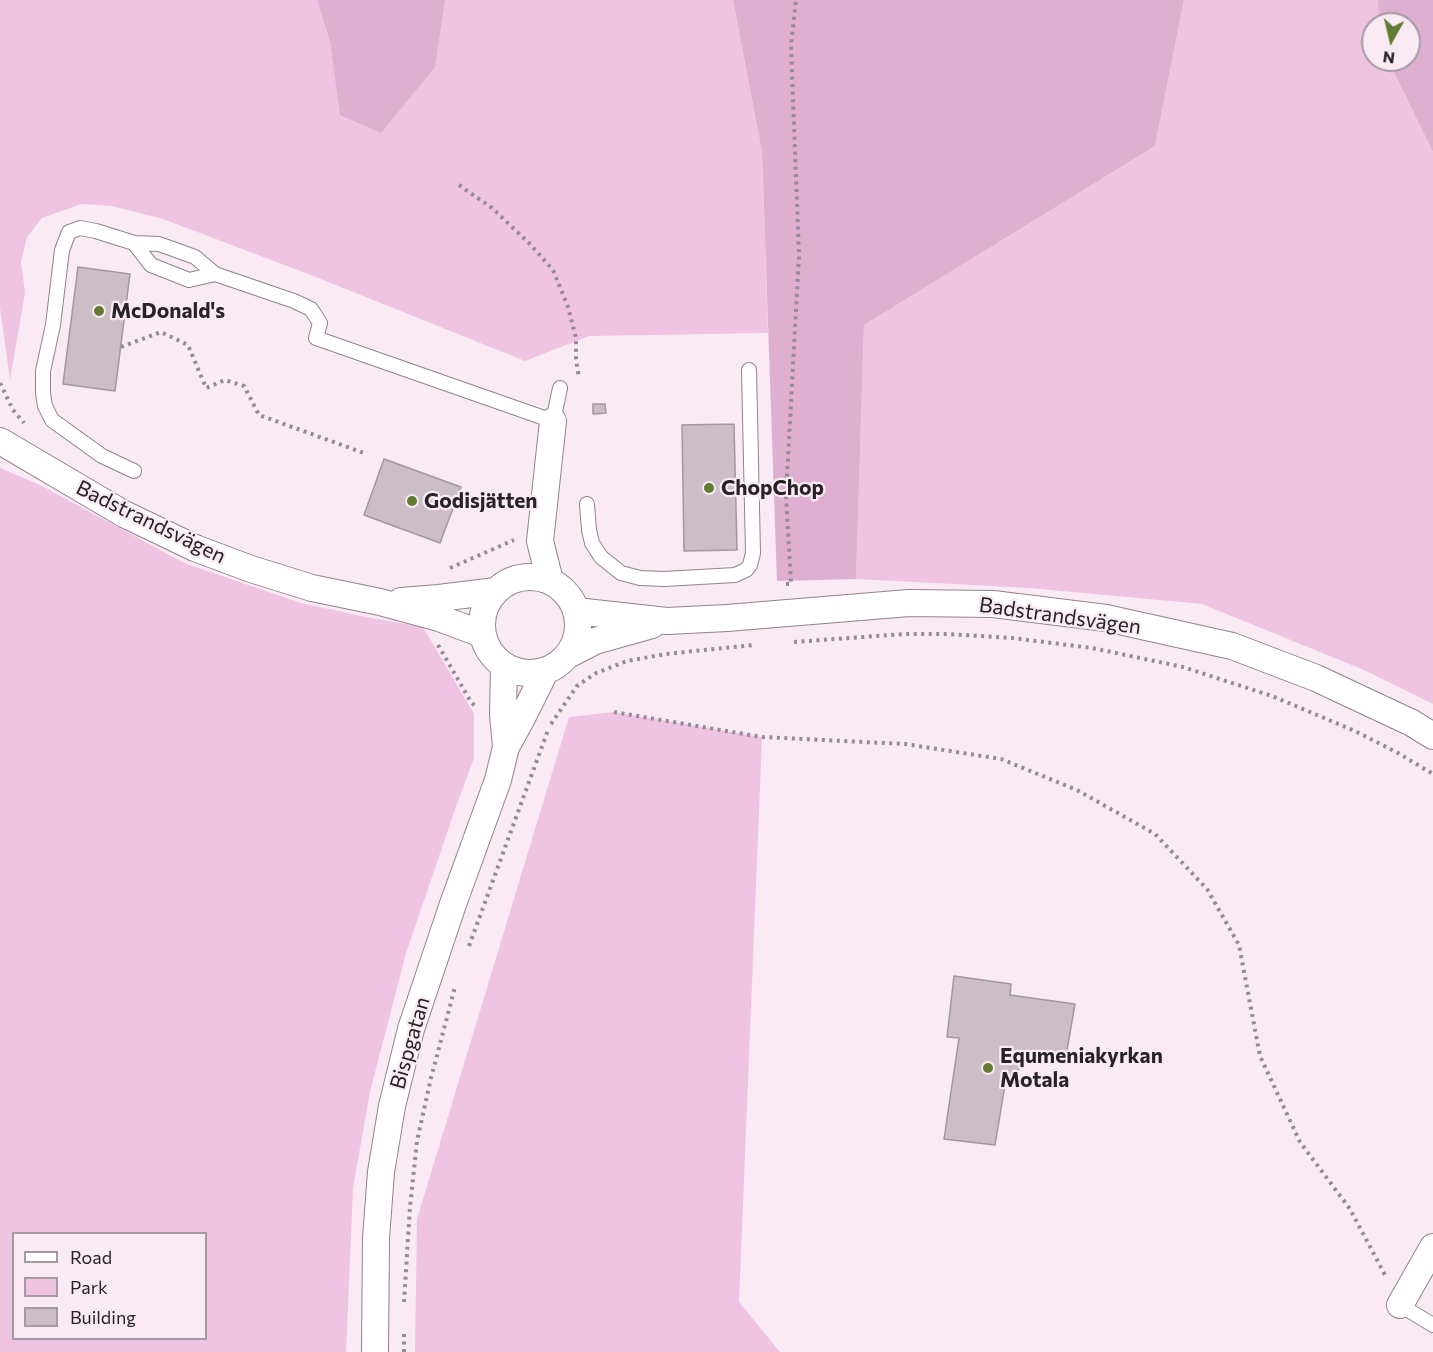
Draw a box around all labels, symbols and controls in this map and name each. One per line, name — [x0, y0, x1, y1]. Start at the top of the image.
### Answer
north arrow — [1361, 12, 1421, 72]
text: N — [1381, 48, 1396, 69]
place label: McDonald's — [111, 298, 225, 324]
marker: McDonald's — [92, 304, 106, 318]
street label: Badstrandsvägen — [72, 475, 230, 569]
place label: ChopChop — [721, 475, 824, 501]
marker: ChopChop — [702, 481, 716, 495]
place label: Godisjätten — [424, 488, 537, 514]
marker: Godisjätten — [405, 494, 419, 508]
street label: Badstrandsvägen — [977, 592, 1143, 640]
street label: Bispgatan — [385, 994, 435, 1092]
place label: Equmeniakyrkan Motala — [1000, 1043, 1163, 1093]
marker: Equmeniakyrkan Motala — [981, 1061, 995, 1075]
legend — [12, 1232, 207, 1340]
text: Road — [70, 1246, 112, 1268]
text: Park — [70, 1276, 108, 1298]
text: Building — [70, 1306, 136, 1328]

